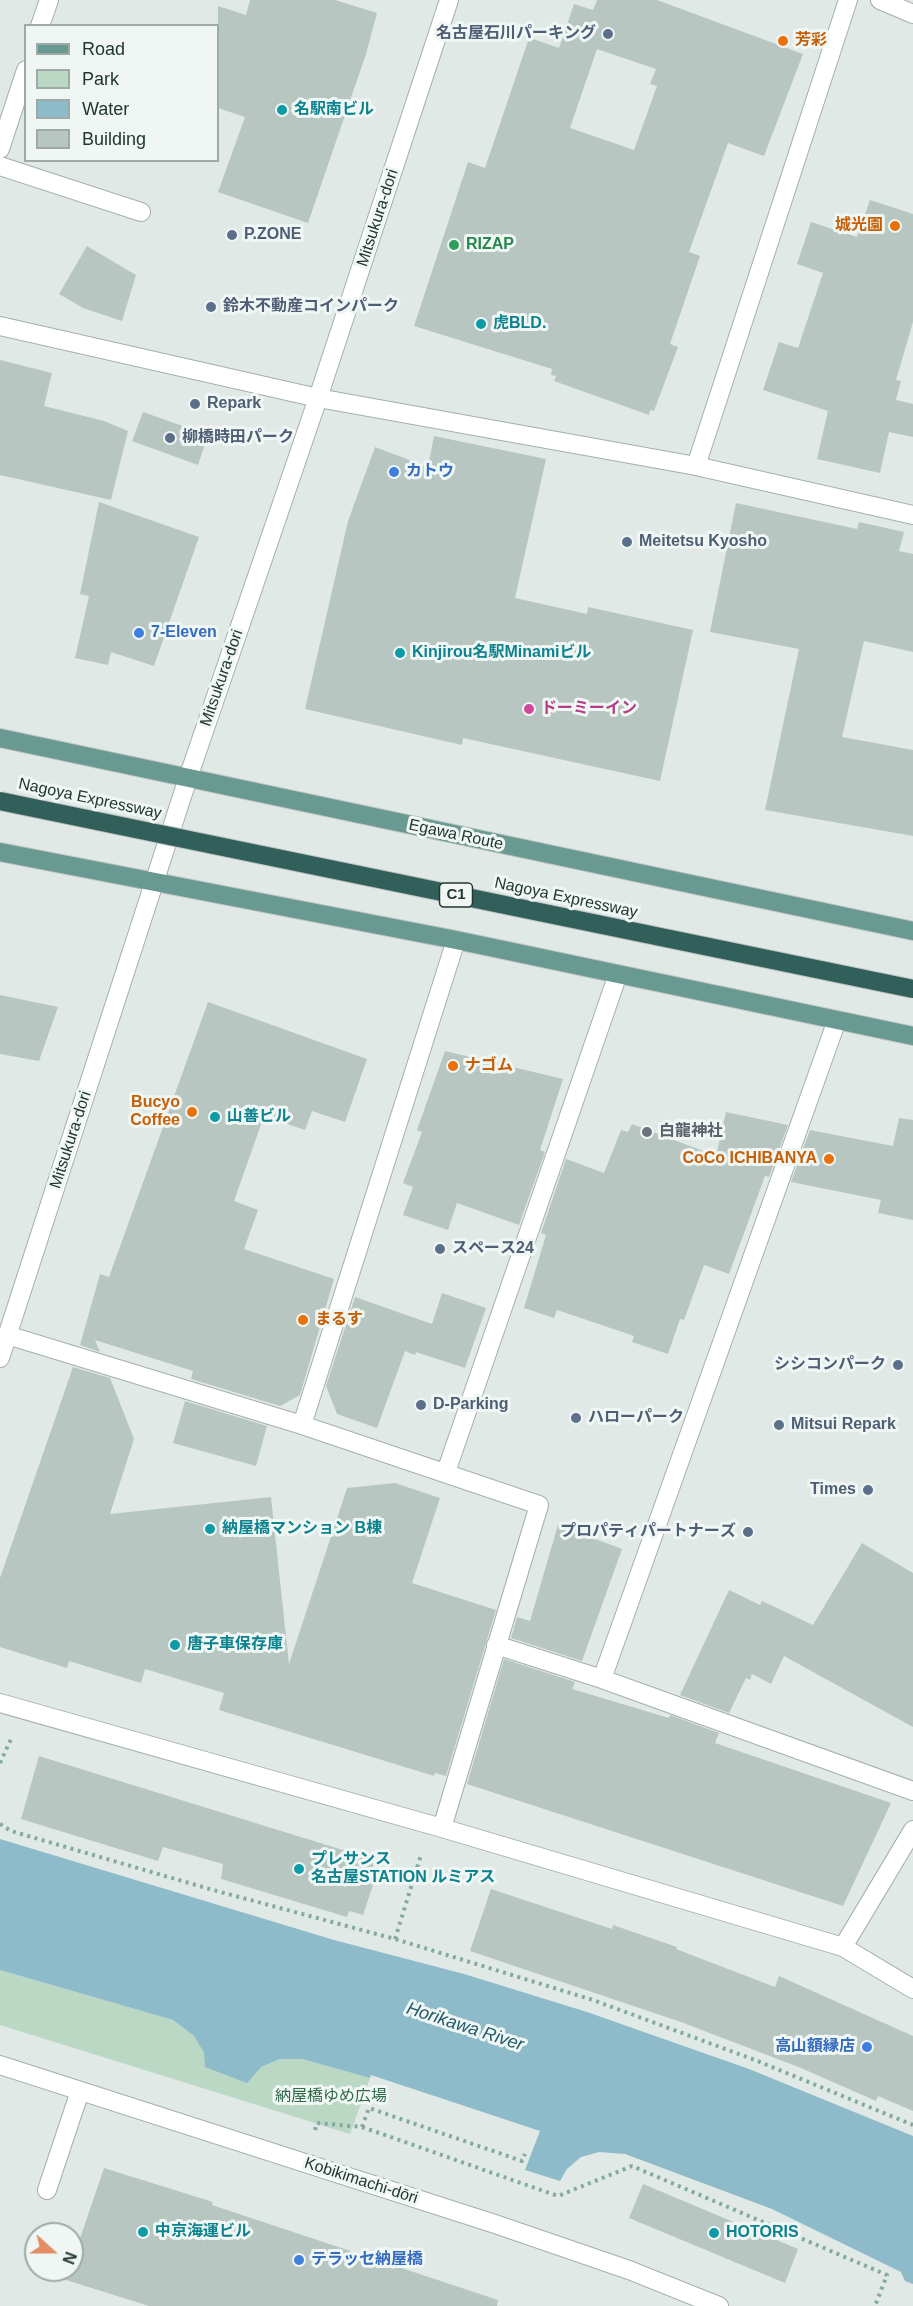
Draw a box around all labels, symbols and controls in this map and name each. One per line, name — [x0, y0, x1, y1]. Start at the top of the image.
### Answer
legend — [24, 24, 219, 162]
place label: 名古屋石川パーキング — [436, 24, 596, 44]
marker: 名古屋石川パーキング — [601, 27, 615, 41]
place label: 芳彩 — [795, 31, 827, 51]
marker: 芳彩 — [776, 34, 790, 48]
text: Road — [82, 39, 125, 59]
text: Park — [82, 69, 119, 89]
text: Water — [82, 99, 129, 119]
place label: 名駅南ビル — [294, 100, 374, 120]
marker: 名駅南ビル — [275, 103, 289, 117]
text: Building — [82, 129, 146, 149]
street label: Mitsukura-dori — [353, 167, 403, 269]
place label: 城光園 — [835, 216, 883, 236]
marker: 城光園 — [888, 219, 902, 233]
place label: P.ZONE — [244, 225, 302, 245]
marker: P.ZONE — [225, 228, 239, 242]
place label: RIZAP — [466, 235, 514, 255]
marker: RIZAP — [447, 238, 461, 252]
place label: 鈴木不動産コインパーク — [223, 297, 399, 317]
marker: 鈴木不動産コインパーク — [204, 300, 218, 314]
place label: 虎BLD. — [493, 314, 546, 334]
marker: 虎BLD. — [474, 317, 488, 331]
place label: Repark — [207, 394, 261, 414]
marker: Repark — [188, 397, 202, 411]
place label: 柳橋時田パーク — [182, 428, 294, 448]
marker: 柳橋時田パーク — [163, 431, 177, 445]
place label: カトウ — [406, 462, 454, 482]
marker: カトウ — [387, 465, 401, 479]
place label: Meitetsu Kyosho — [639, 532, 767, 552]
marker: Meitetsu Kyosho — [620, 535, 634, 549]
place label: 7-Eleven — [151, 623, 217, 643]
marker: 7-Eleven — [132, 626, 146, 640]
street label: Mitsukura-dori — [196, 627, 248, 729]
place label: Kinjirou名駅Minamiビル — [412, 643, 592, 663]
marker: Kinjirou名駅Minamiビル — [393, 646, 407, 660]
place label: ドーミーイン — [541, 699, 637, 719]
marker: ドーミーイン — [522, 702, 536, 716]
street label: Nagoya Expressway — [17, 774, 163, 824]
street label: Egawa Route — [407, 816, 505, 854]
street label: Nagoya Expressway — [493, 873, 639, 923]
road number: C1 — [440, 883, 472, 907]
place label: ナゴム — [465, 1056, 513, 1076]
marker: ナゴム — [446, 1059, 460, 1073]
street label: Mitsukura-dori — [46, 1089, 96, 1191]
place label: Bucyo Coffee — [130, 1093, 180, 1131]
marker: Bucyo Coffee — [185, 1105, 199, 1119]
place label: 山善ビル — [227, 1107, 291, 1127]
marker: 山善ビル — [208, 1110, 222, 1124]
place label: 白龍神社 — [659, 1122, 723, 1142]
marker: 白龍神社 — [640, 1125, 654, 1139]
place label: CoCo ICHIBANYA — [682, 1149, 817, 1169]
marker: CoCo ICHIBANYA — [822, 1152, 836, 1166]
place label: スペース24 — [452, 1239, 534, 1259]
marker: スペース24 — [433, 1242, 447, 1256]
place label: まるす — [315, 1310, 363, 1330]
marker: まるす — [296, 1313, 310, 1327]
place label: シシコンパーク — [774, 1355, 886, 1375]
marker: シシコンパーク — [891, 1358, 905, 1372]
place label: D-Parking — [433, 1395, 509, 1415]
marker: D-Parking — [414, 1398, 428, 1412]
place label: ハローパーク — [588, 1408, 684, 1428]
marker: ハローパーク — [569, 1411, 583, 1425]
place label: Mitsui Repark — [791, 1415, 896, 1435]
marker: Mitsui Repark — [772, 1418, 786, 1432]
place label: Times — [810, 1480, 856, 1500]
marker: Times — [861, 1483, 875, 1497]
place label: 納屋橋マンション B棟 — [222, 1519, 382, 1539]
marker: 納屋橋マンション B棟 — [203, 1522, 217, 1536]
place label: プロパティパートナーズ — [560, 1522, 736, 1542]
marker: プロパティパートナーズ — [741, 1525, 755, 1539]
place label: 唐子車保存庫 — [187, 1635, 283, 1655]
marker: 唐子車保存庫 — [168, 1638, 182, 1652]
place label: プレサンス 名古屋STATION ルミアス — [311, 1850, 495, 1888]
marker: プレサンス 名古屋STATION ルミアス — [292, 1862, 306, 1876]
water label: Horikawa River — [404, 1998, 526, 2056]
place label: 高山額縁店 — [775, 2037, 855, 2057]
marker: 高山額縁店 — [860, 2040, 874, 2054]
park label: 納屋橋ゆめ広場 — [275, 2087, 387, 2107]
street label: Kobikimachi-dōri — [302, 2154, 420, 2208]
north arrow — [24, 2222, 84, 2282]
place label: 中京海運ビル — [155, 2222, 251, 2242]
place label: HOTORIS — [726, 2223, 799, 2243]
marker: 中京海運ビル — [136, 2225, 150, 2239]
marker: HOTORIS — [707, 2226, 721, 2240]
text: N — [59, 2249, 79, 2266]
place label: テラッセ納屋橋 — [311, 2250, 423, 2270]
marker: テラッセ納屋橋 — [292, 2253, 306, 2267]

